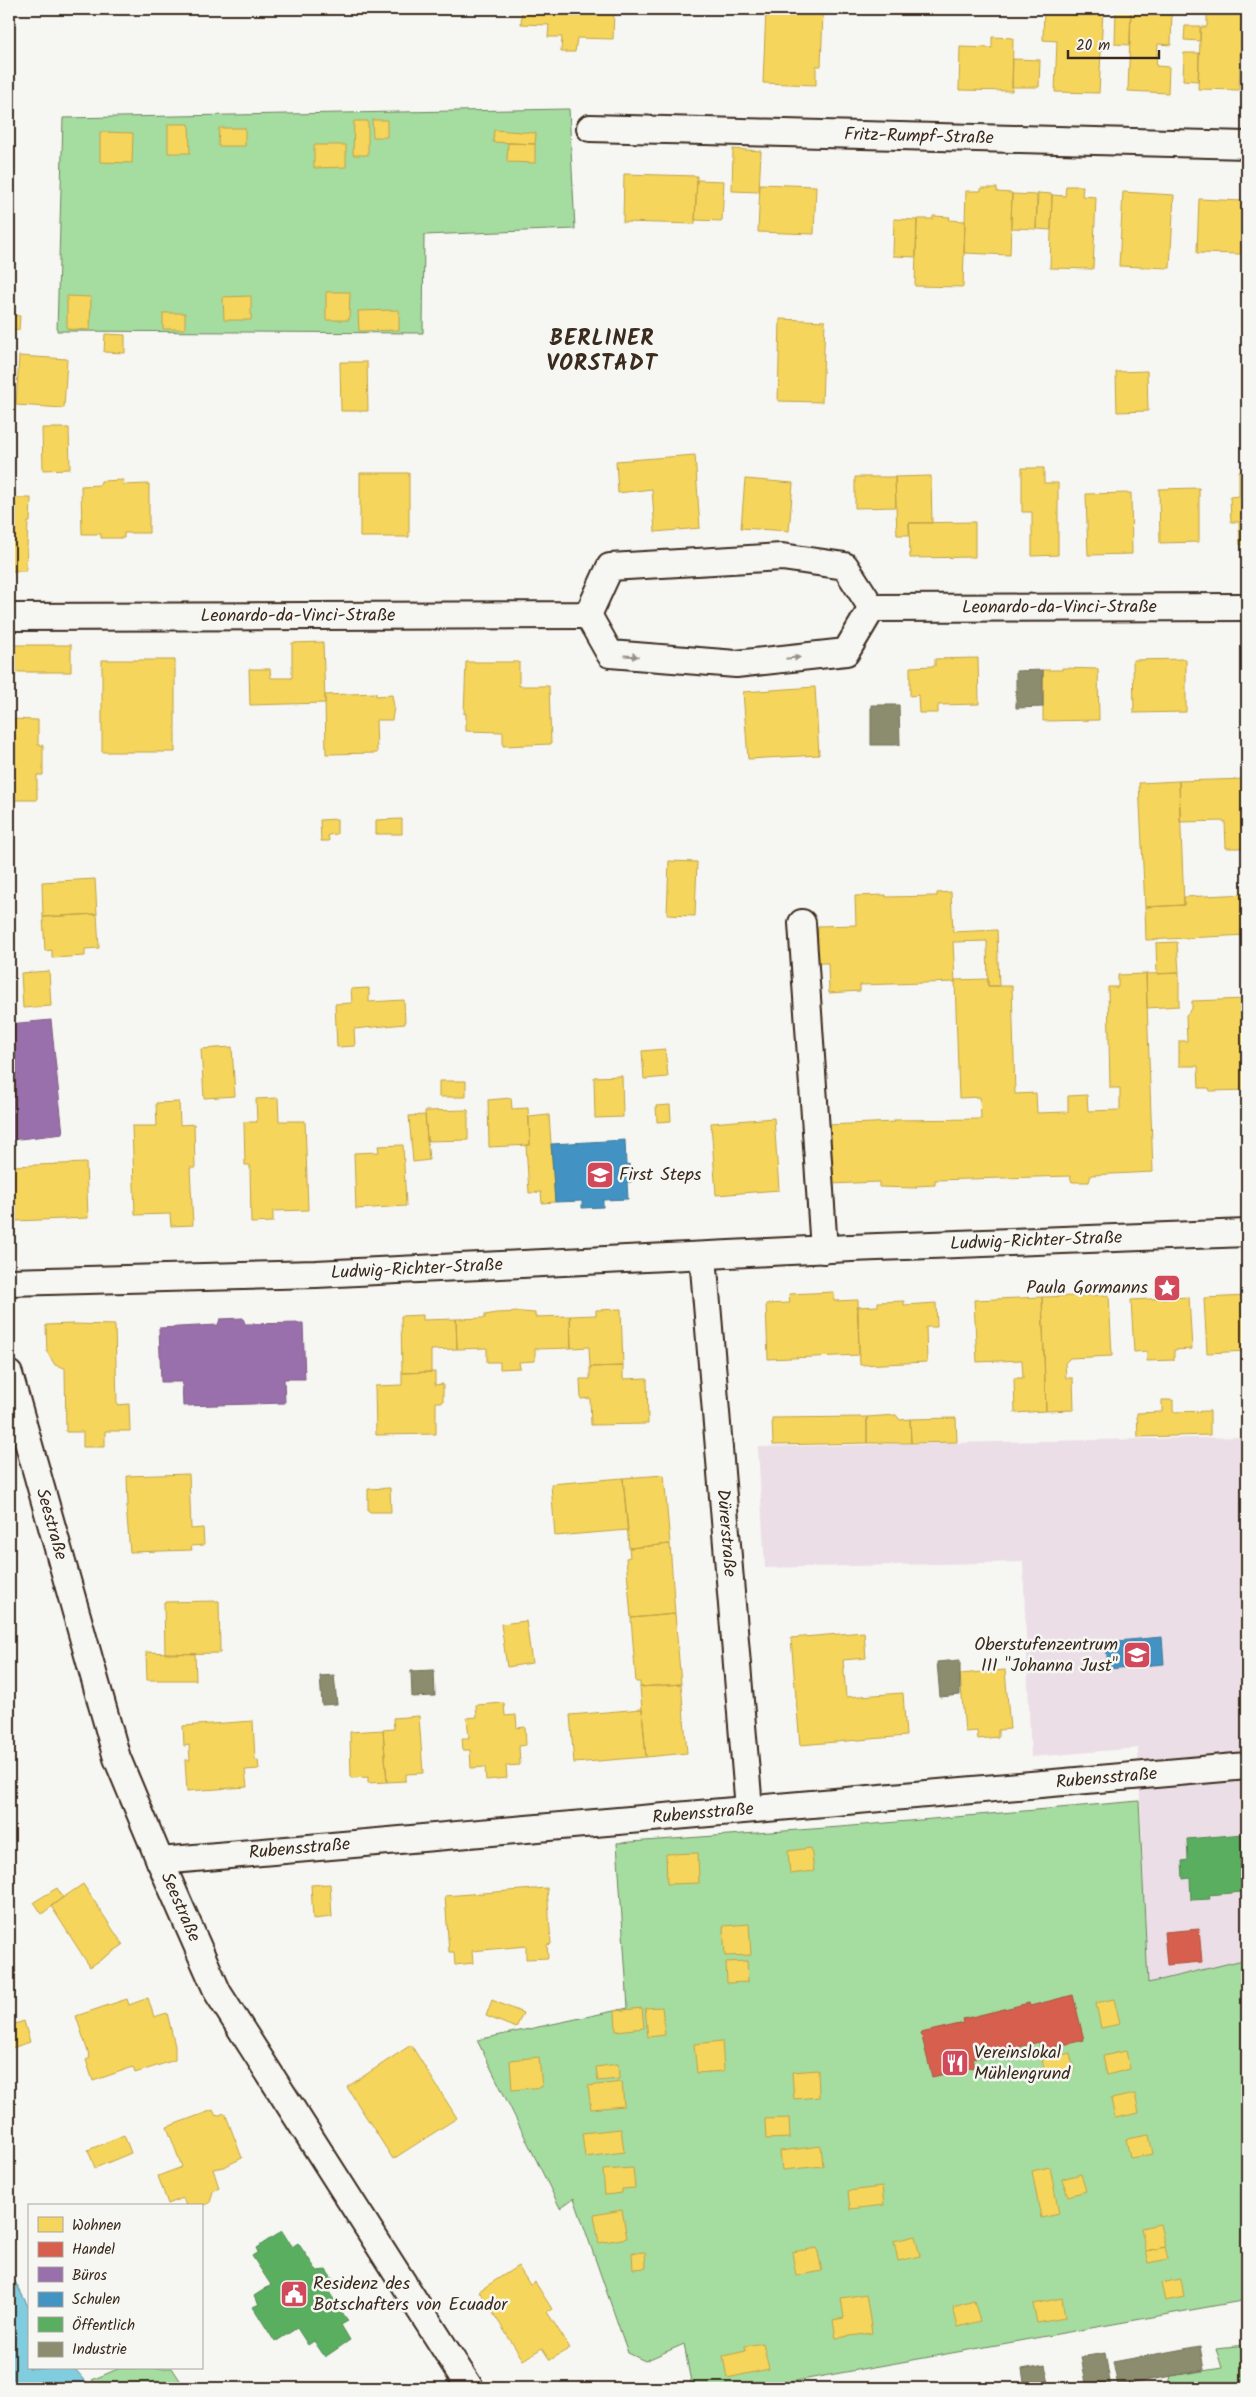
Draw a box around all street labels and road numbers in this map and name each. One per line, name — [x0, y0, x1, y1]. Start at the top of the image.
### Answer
street label: Fritz-Rumpf-Straße — [844, 120, 994, 153]
street label: Leonardo-da-Vinci-Straße — [962, 593, 1157, 622]
street label: Leonardo-da-Vinci-Straße — [201, 601, 395, 631]
street label: Ludwig-Richter-Straße — [950, 1223, 1123, 1259]
street label: Ludwig-Richter-Straße — [330, 1250, 503, 1288]
street label: Seestraße — [27, 1485, 75, 1563]
street label: Dürerstraße — [708, 1488, 744, 1578]
street label: Rubensstraße — [1054, 1759, 1158, 1797]
street label: Rubensstraße — [651, 1795, 755, 1832]
street label: Rubensstraße — [248, 1830, 351, 1868]
street label: Seestraße — [152, 1868, 208, 1947]

